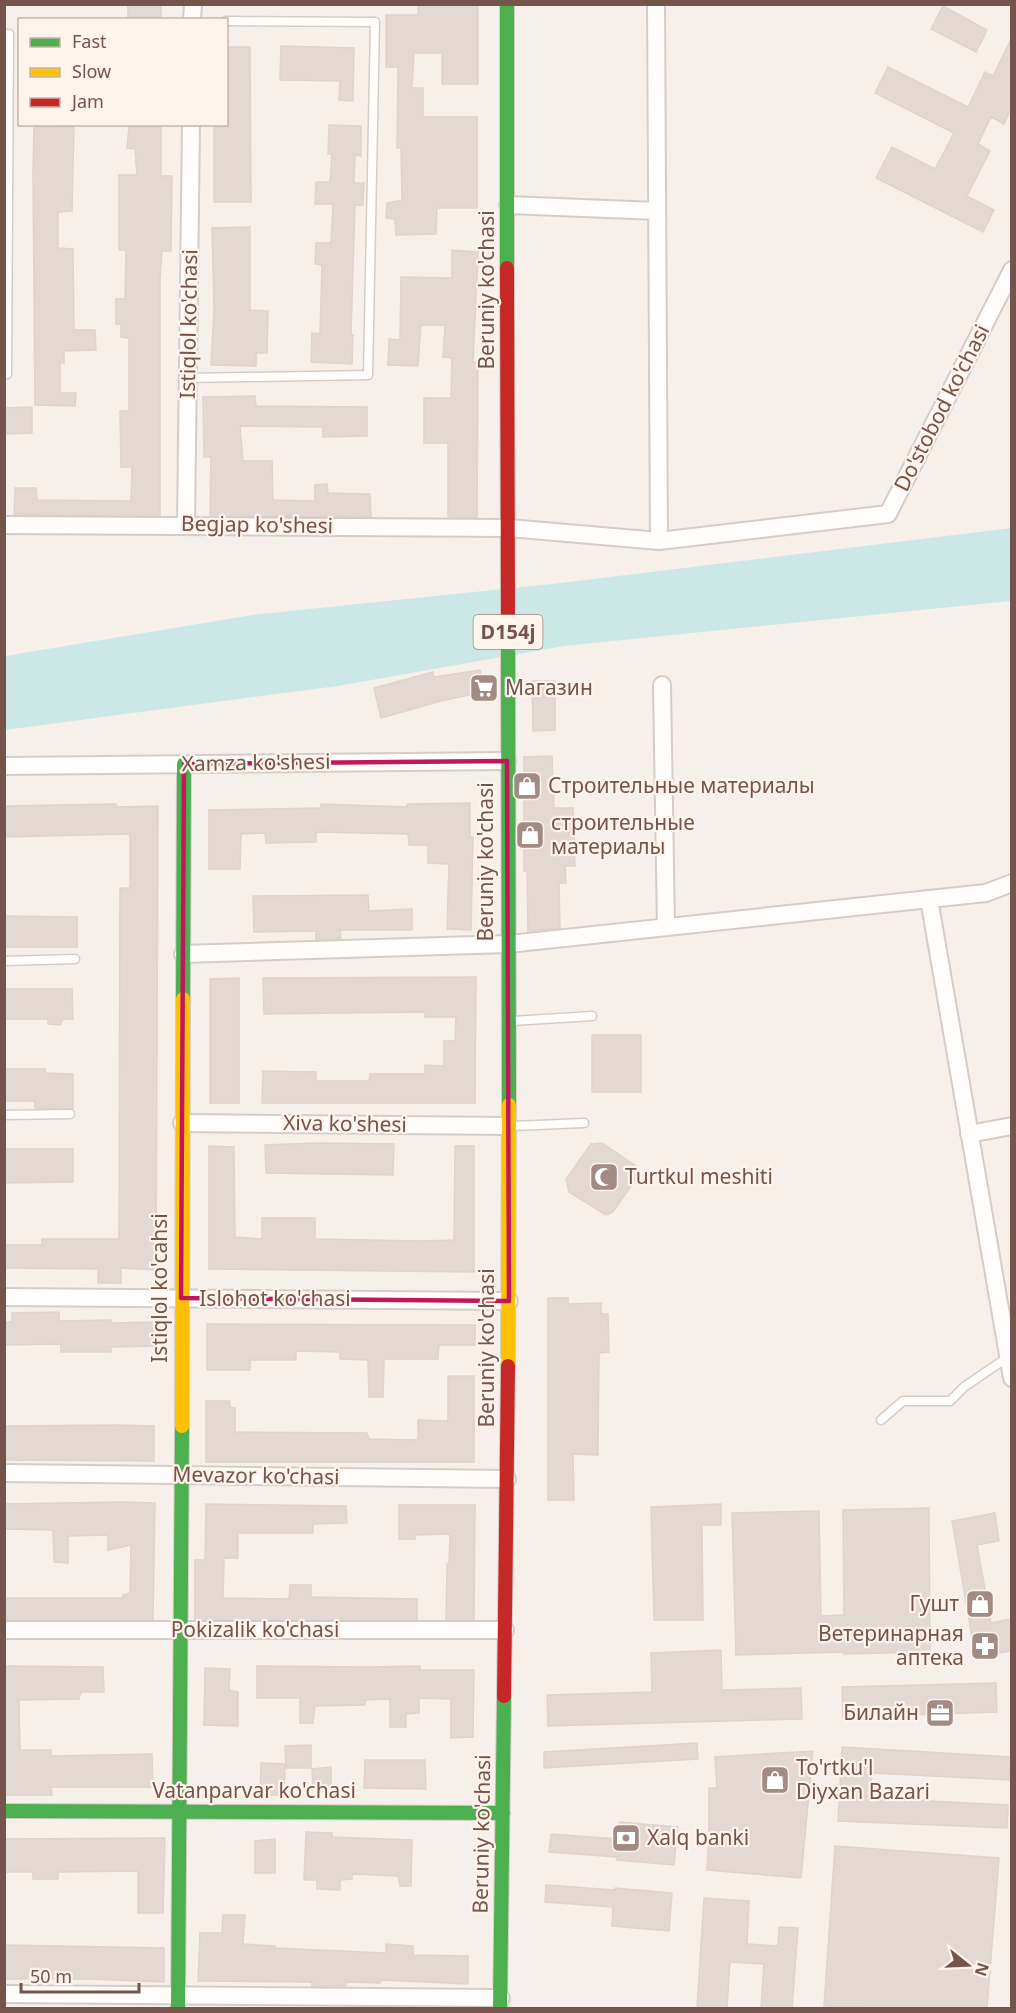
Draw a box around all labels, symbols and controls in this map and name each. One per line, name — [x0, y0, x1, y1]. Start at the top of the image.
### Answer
legend — [18, 18, 228, 126]
text: Fast — [72, 29, 107, 53]
text: Slow — [72, 59, 111, 83]
text: Jam — [70, 89, 104, 113]
street label: Beruniy ko'chasi — [472, 210, 500, 370]
street label: Istiqlol ko'chasi — [173, 249, 203, 399]
street label: Do'stobod ko'chasi — [887, 319, 995, 496]
street label: Begjap ko'shesi — [181, 509, 333, 539]
road number: D154j — [474, 615, 542, 649]
supermarket icon: Магазин — [468, 672, 500, 704]
place label: Магазин — [505, 673, 593, 701]
street label: Xamza ko'shesi — [181, 747, 331, 777]
shop icon: Строительные материалы — [511, 770, 543, 802]
place label: Строительные материалы — [548, 771, 815, 799]
street label: Beruniy ko'chasi — [471, 782, 499, 942]
place label: строительные материалы — [551, 808, 695, 860]
shop icon: строительные материалы — [514, 819, 546, 851]
street label: Xiva ko'shesi — [283, 1108, 407, 1138]
mosque icon: Turtkul meshiti — [588, 1161, 620, 1193]
place label: Turtkul meshiti — [625, 1162, 773, 1190]
street label: Istiqlol ko'cahsi — [145, 1213, 173, 1363]
street label: Beruniy ko'chasi — [472, 1268, 500, 1428]
street label: Islohot ko'chasi — [199, 1284, 351, 1312]
street label: Mevazor ko'chasi — [172, 1460, 340, 1490]
shop icon: Гушт — [964, 1588, 996, 1620]
place label: Гушт — [910, 1589, 959, 1617]
street label: Pokizalik ko'chasi — [171, 1615, 339, 1643]
place label: Ветеринарная аптека — [818, 1619, 964, 1671]
pharmacy icon: Ветеринарная аптека — [969, 1630, 1001, 1662]
office icon: Билайн — [924, 1697, 956, 1729]
place label: Билайн — [843, 1698, 919, 1726]
place label: To'rtku'l Diyxan Bazari — [796, 1753, 930, 1805]
street label: Beruniy ko'chasi — [466, 1754, 496, 1914]
shop icon: To'rtku'l Diyxan Bazari — [759, 1764, 791, 1796]
street label: Vatanparvar ko'chasi — [152, 1776, 356, 1804]
bank icon: Xalq banki — [610, 1822, 642, 1854]
place label: Xalq banki — [647, 1823, 749, 1851]
north arrow — [938, 1935, 998, 1995]
scale bar — [21, 1956, 140, 1994]
text: N — [970, 1960, 995, 1979]
text: 50 m — [30, 1964, 72, 1988]

